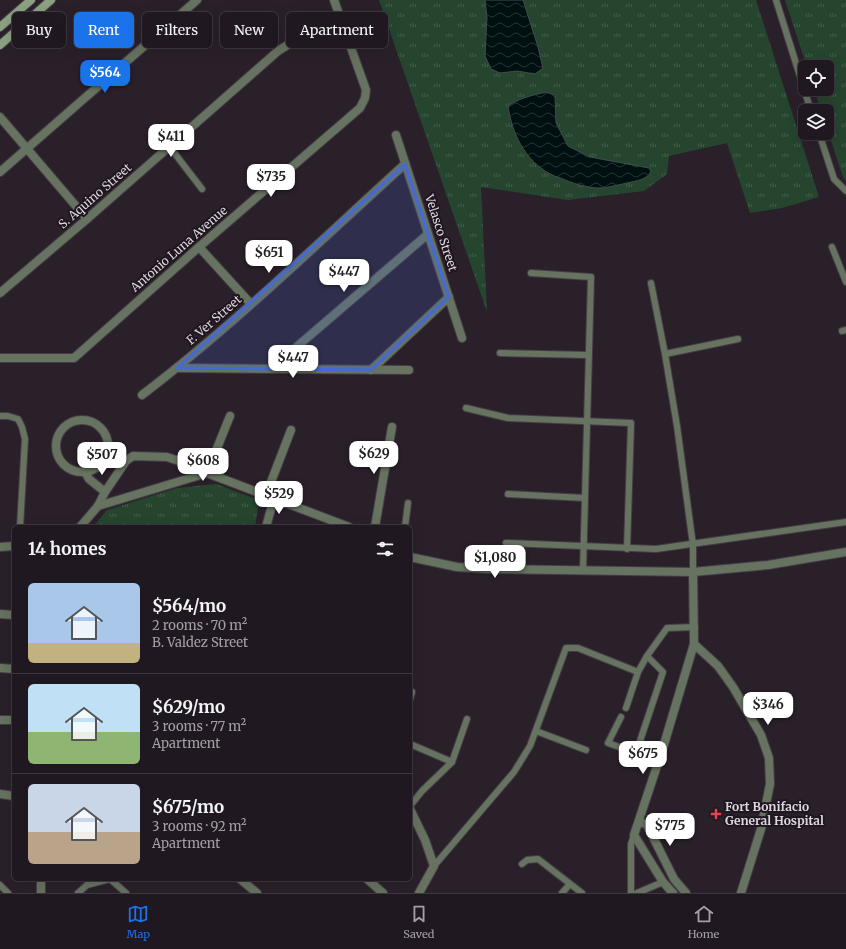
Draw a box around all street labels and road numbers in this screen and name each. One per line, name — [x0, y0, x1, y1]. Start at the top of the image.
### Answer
street label: S. Aquino Street — [55, 160, 134, 231]
street label: Velasco Street — [422, 192, 461, 273]
street label: Antonio Luna Avenue — [126, 202, 230, 295]
street label: F. Ver Street — [183, 291, 244, 348]

